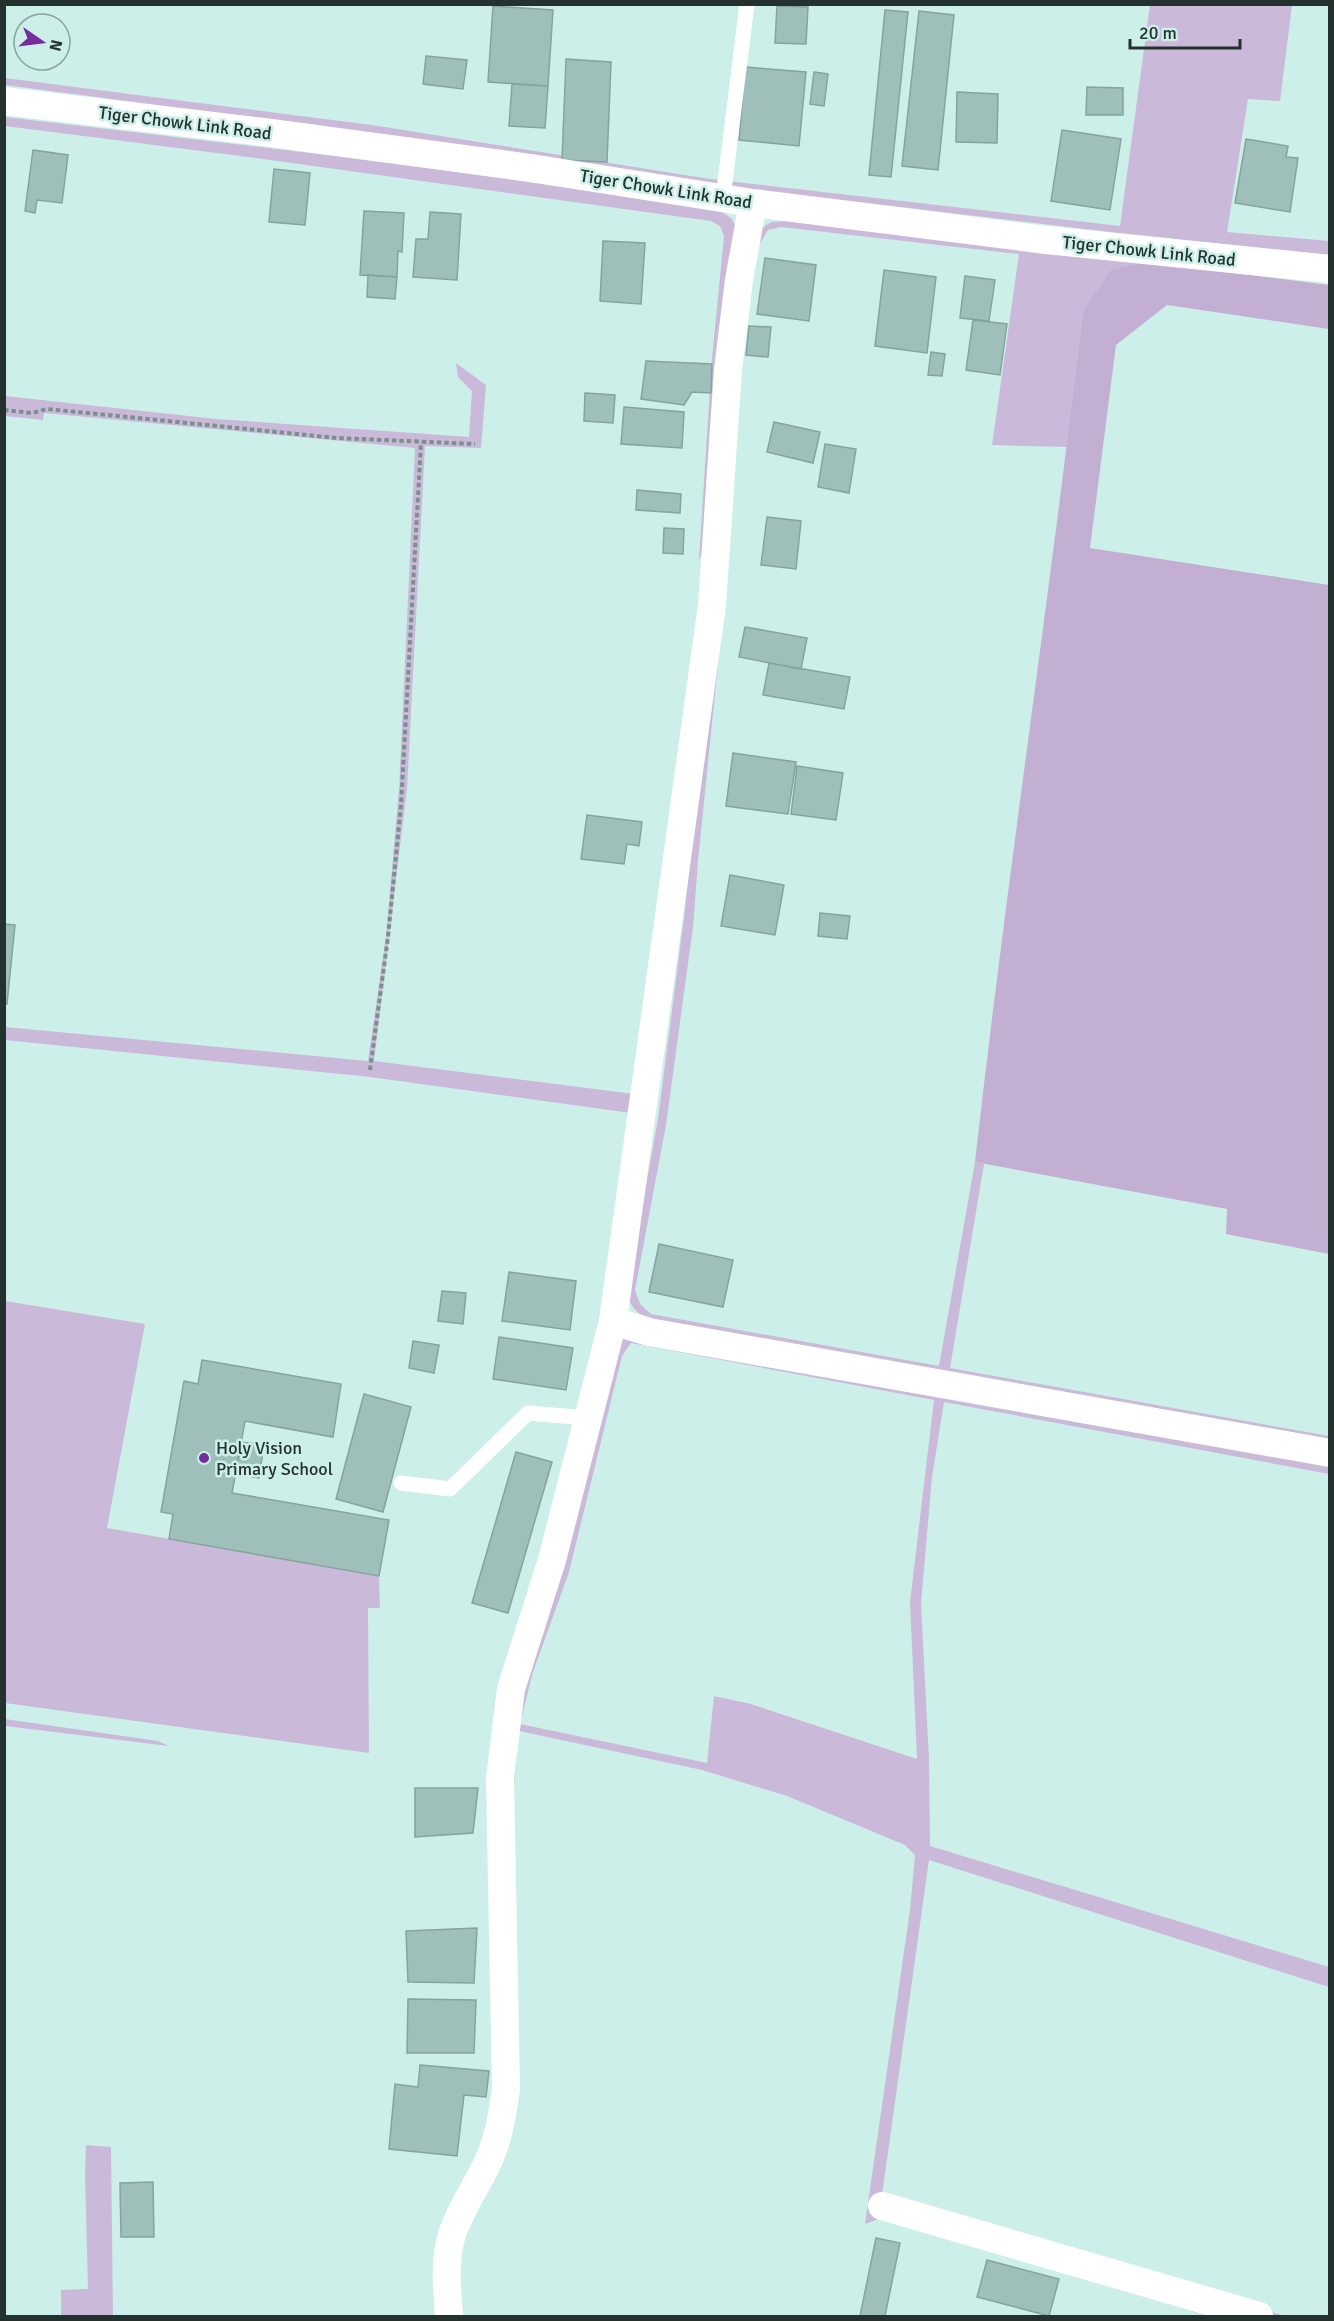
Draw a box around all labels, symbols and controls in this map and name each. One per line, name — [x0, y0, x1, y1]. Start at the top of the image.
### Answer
north arrow — [12, 12, 72, 72]
scale bar — [1130, 12, 1240, 50]
text: 20 m — [1139, 22, 1177, 44]
text: N — [45, 38, 67, 53]
street label: Tiger Chowk Link Road — [97, 101, 273, 145]
street label: Tiger Chowk Link Road — [578, 165, 754, 213]
street label: Tiger Chowk Link Road — [1061, 231, 1237, 271]
place label: Holy Vision Primary School — [216, 1437, 333, 1480]
marker: Holy Vision Primary School — [197, 1451, 211, 1465]

